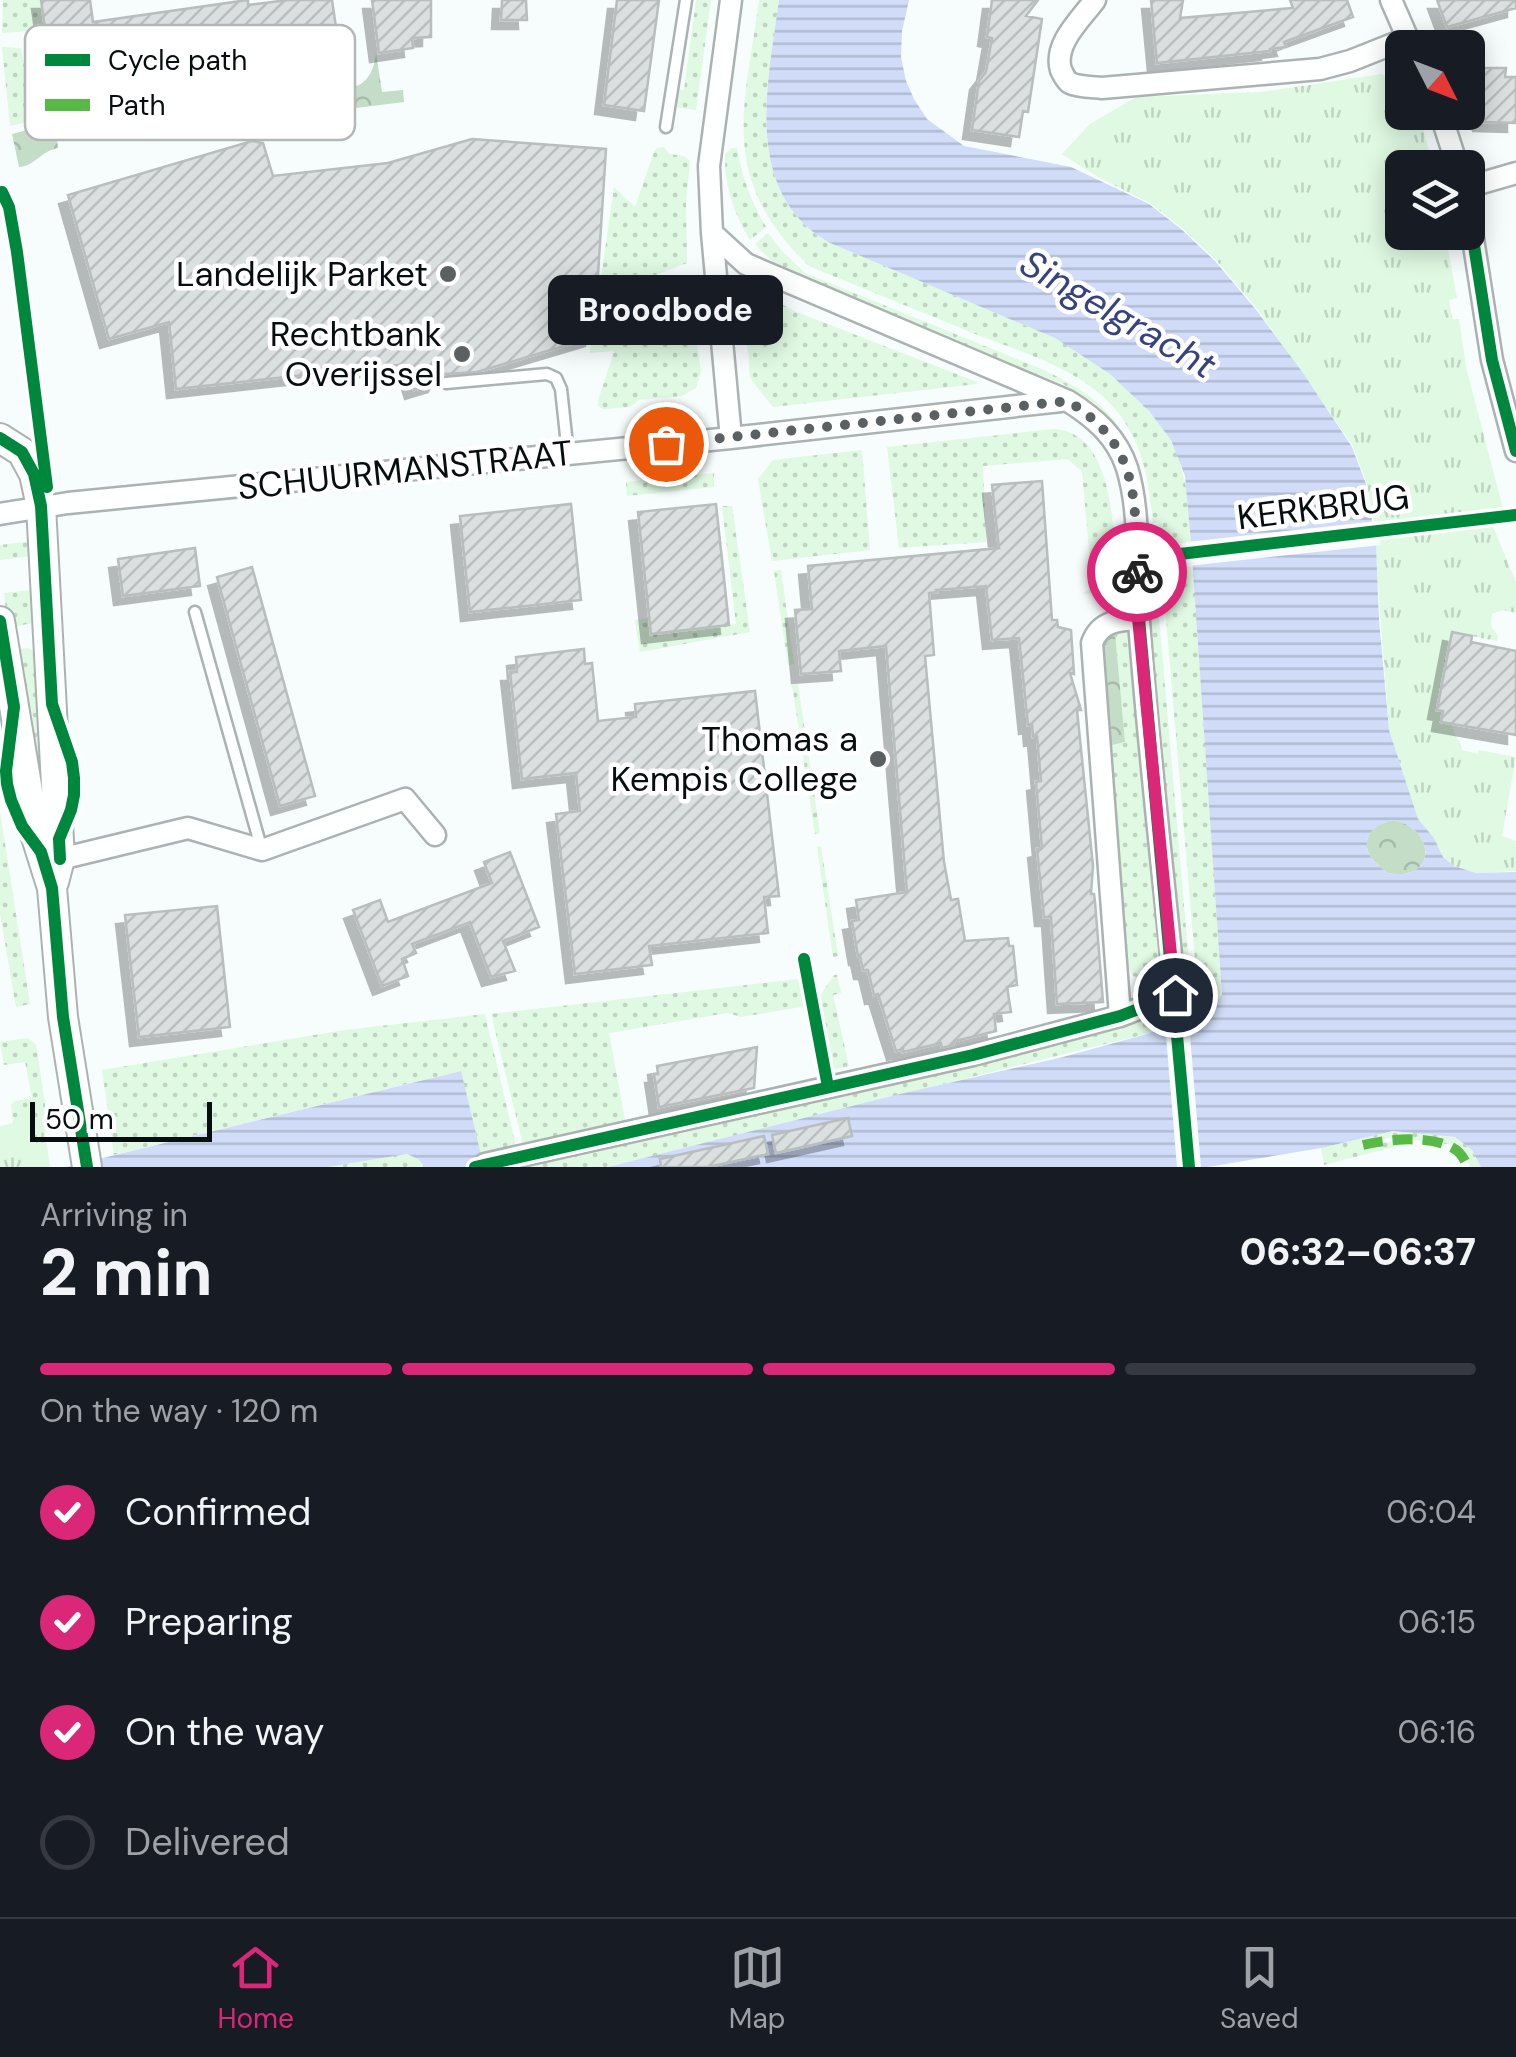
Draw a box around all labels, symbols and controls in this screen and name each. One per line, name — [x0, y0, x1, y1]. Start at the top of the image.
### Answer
legend — [25, 25, 355, 140]
north arrow — [1385, 30, 1485, 130]
map controls — [1385, 30, 1485, 250]
text: Cycle path — [108, 42, 247, 79]
text: Path — [108, 87, 166, 124]
button: layers — [1385, 150, 1485, 250]
water label: Singelgracht — [1011, 238, 1225, 390]
place label: Landelijk Parket — [176, 251, 428, 297]
marker: Landelijk Parket — [437, 263, 459, 285]
callout: Broodbode — [548, 274, 784, 344]
text: Broodbode — [578, 289, 753, 331]
place label: Rechtbank Overijssel — [270, 311, 442, 397]
marker: Rechtbank Overijssel — [451, 343, 473, 365]
pin — [624, 402, 709, 487]
icon: bag — [639, 417, 694, 472]
street label: SCHUURMANSTRAAT — [235, 430, 575, 510]
street label: KERKBRUG — [1234, 474, 1412, 540]
courier — [1087, 522, 1187, 622]
icon: bike — [1110, 545, 1165, 600]
place label: Thomas a Kempis College — [611, 716, 858, 802]
marker: Thomas a Kempis College — [867, 748, 889, 770]
pin — [1133, 953, 1218, 1038]
icon: home — [1148, 968, 1203, 1023]
scale bar — [30, 1097, 212, 1142]
text: 50 m — [45, 1101, 114, 1138]
text: Arriving in — [40, 1194, 188, 1236]
text: 06:32–06:37 — [1240, 1227, 1476, 1277]
text: 2 min — [40, 1231, 213, 1315]
text: On the way · 120 m — [40, 1390, 318, 1432]
icon: check — [40, 1485, 95, 1540]
text: Confirmed — [125, 1487, 311, 1537]
text: 06:04 — [1386, 1491, 1476, 1533]
icon: check — [40, 1595, 95, 1650]
text: Preparing — [125, 1597, 293, 1647]
text: 06:15 — [1398, 1601, 1476, 1643]
icon: check — [40, 1705, 95, 1760]
text: On the way — [125, 1707, 324, 1757]
text: 06:16 — [1397, 1711, 1476, 1753]
text: Delivered — [125, 1817, 290, 1867]
tab: Home — [217, 1940, 294, 2037]
tab: Map — [729, 1940, 785, 2037]
tab: Saved — [1220, 1940, 1299, 2037]

